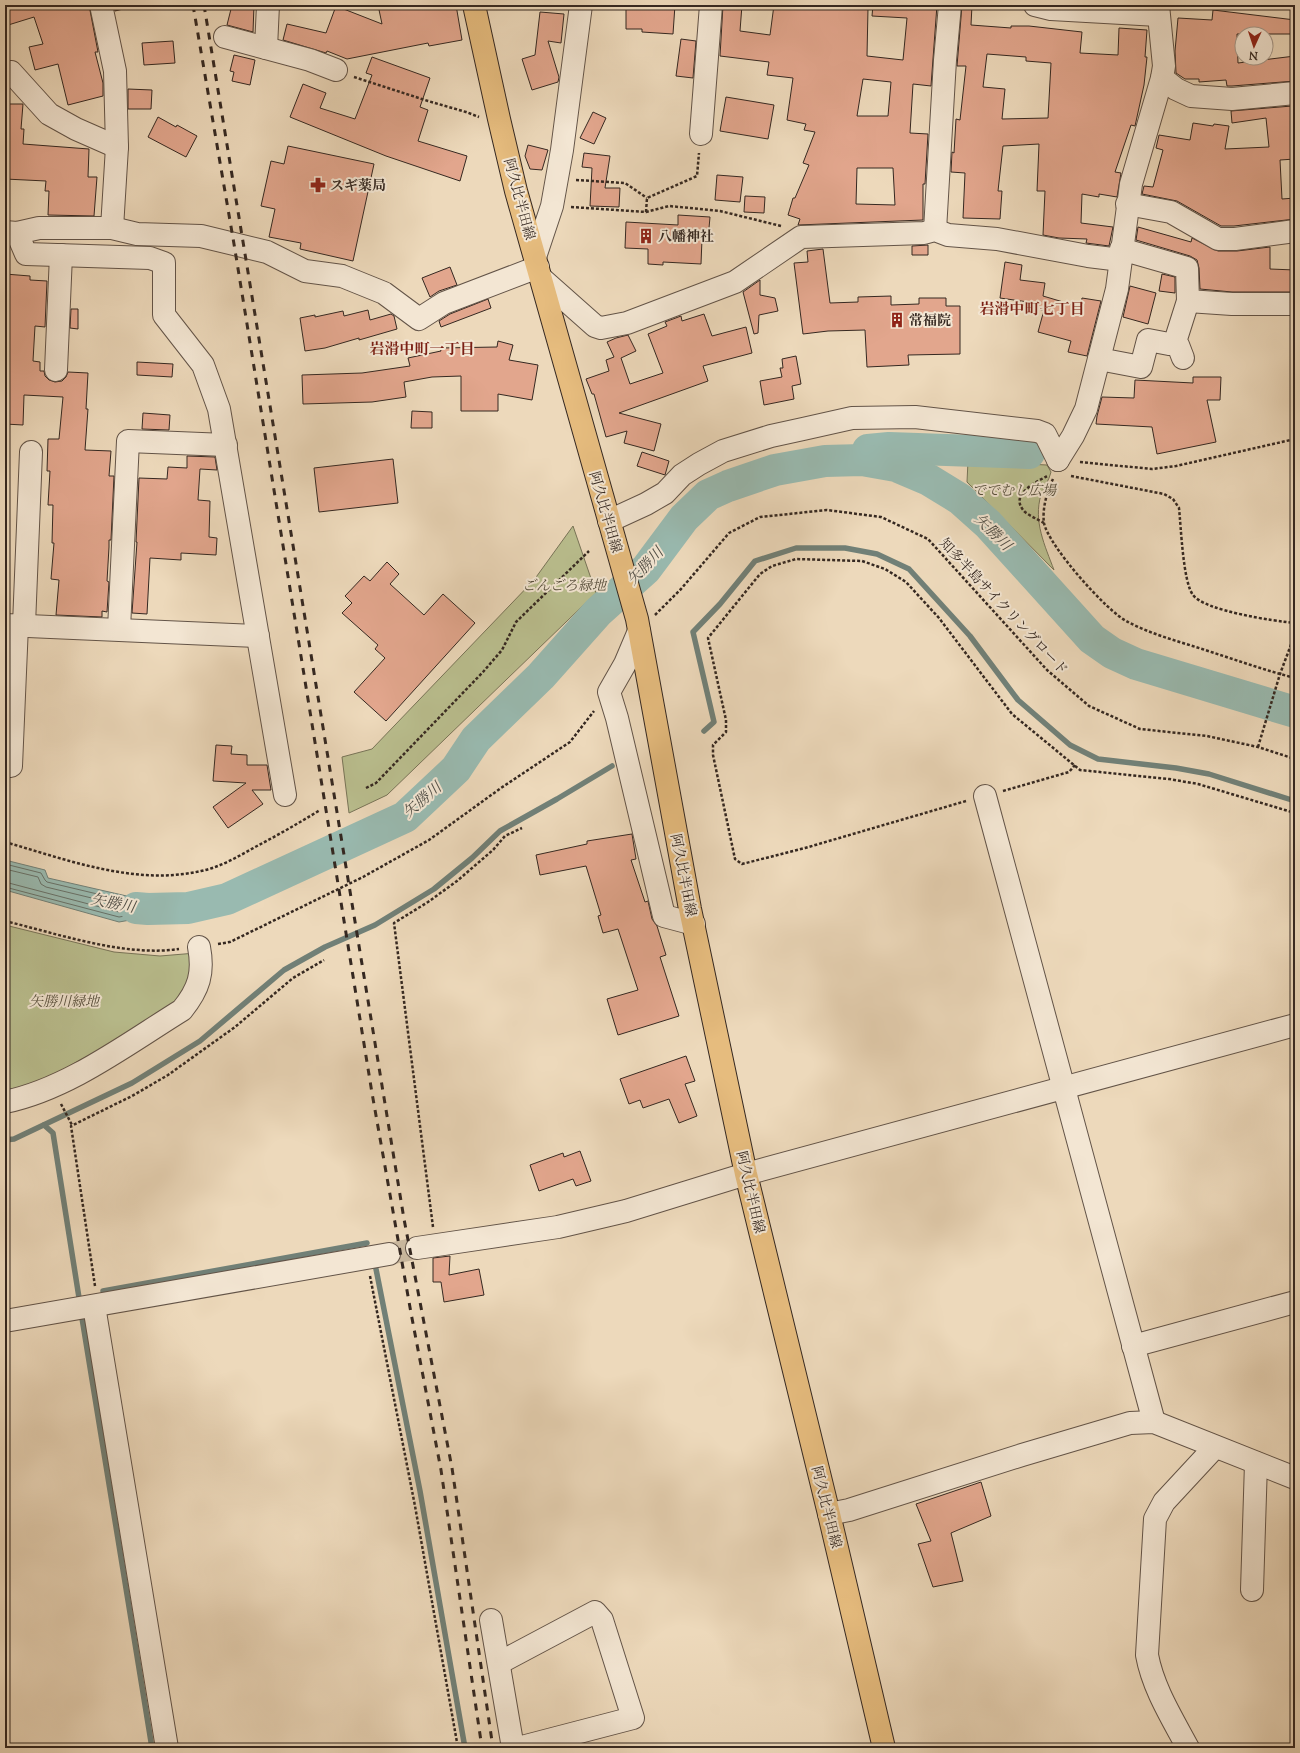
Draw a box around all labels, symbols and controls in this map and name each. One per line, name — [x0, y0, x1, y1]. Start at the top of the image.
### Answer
north arrow — [1234, 26, 1274, 66]
text: N — [1249, 47, 1259, 63]
street label: 阿久比半田線 — [498, 156, 539, 243]
pharmacy icon: スギ薬局 — [309, 176, 327, 194]
place label: スギ薬局 — [330, 177, 386, 197]
building icon: 八幡神社 — [637, 227, 655, 245]
place label: 八幡神社 — [658, 228, 714, 248]
district label: 岩滑中町七丁目 — [979, 300, 1085, 321]
building icon: 常福院 — [888, 311, 906, 329]
place label: 常福院 — [909, 312, 951, 332]
district label: 岩滑中町一丁目 — [369, 340, 475, 361]
street label: 阿久比半田線 — [583, 469, 625, 556]
park label: ででむし広場 — [972, 482, 1058, 502]
water label: 矢勝川 — [969, 510, 1017, 558]
street label: 知多半島サイクリングロード — [934, 535, 1071, 680]
water label: 矢勝川 — [623, 542, 670, 591]
park label: ごんごろ緑地 — [522, 577, 608, 597]
water label: 矢勝川 — [399, 777, 448, 824]
street label: 阿久比半田線 — [664, 832, 700, 919]
water label: 矢勝川 — [89, 890, 139, 919]
park label: 矢勝川緑地 — [29, 993, 101, 1013]
street label: 阿久比半田線 — [730, 1149, 768, 1236]
street label: 阿久比半田線 — [805, 1464, 845, 1551]

